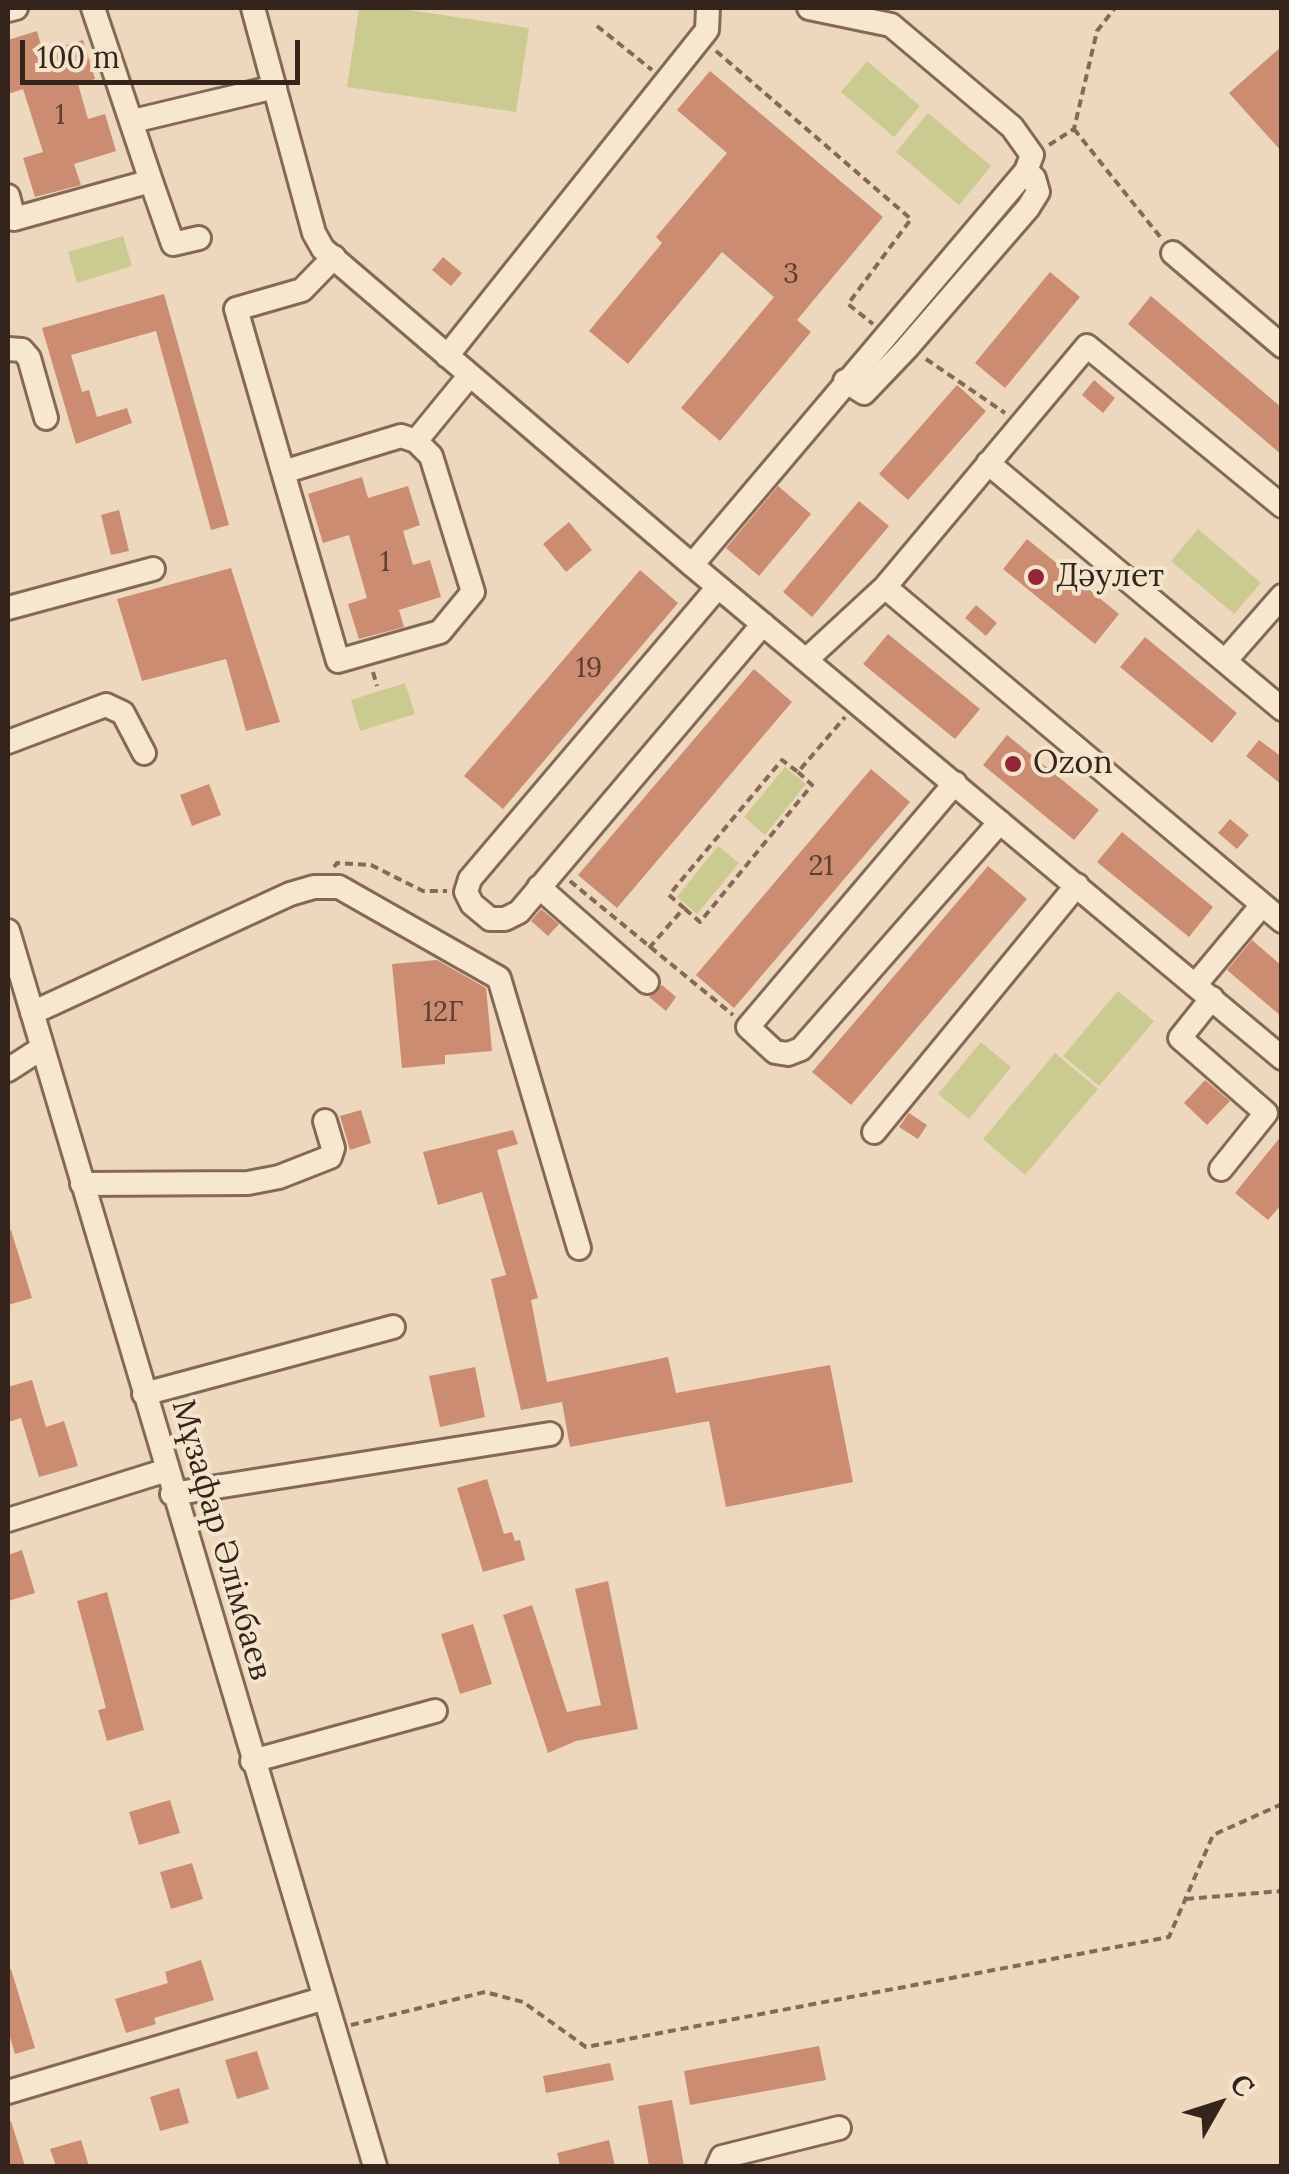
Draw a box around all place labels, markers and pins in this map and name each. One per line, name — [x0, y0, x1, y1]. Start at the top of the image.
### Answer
place label: Дәулет — [1056, 558, 1164, 596]
marker: Дәулет — [1025, 566, 1047, 588]
place label: Ozon — [1033, 745, 1113, 783]
marker: Ozon — [1002, 753, 1024, 775]

